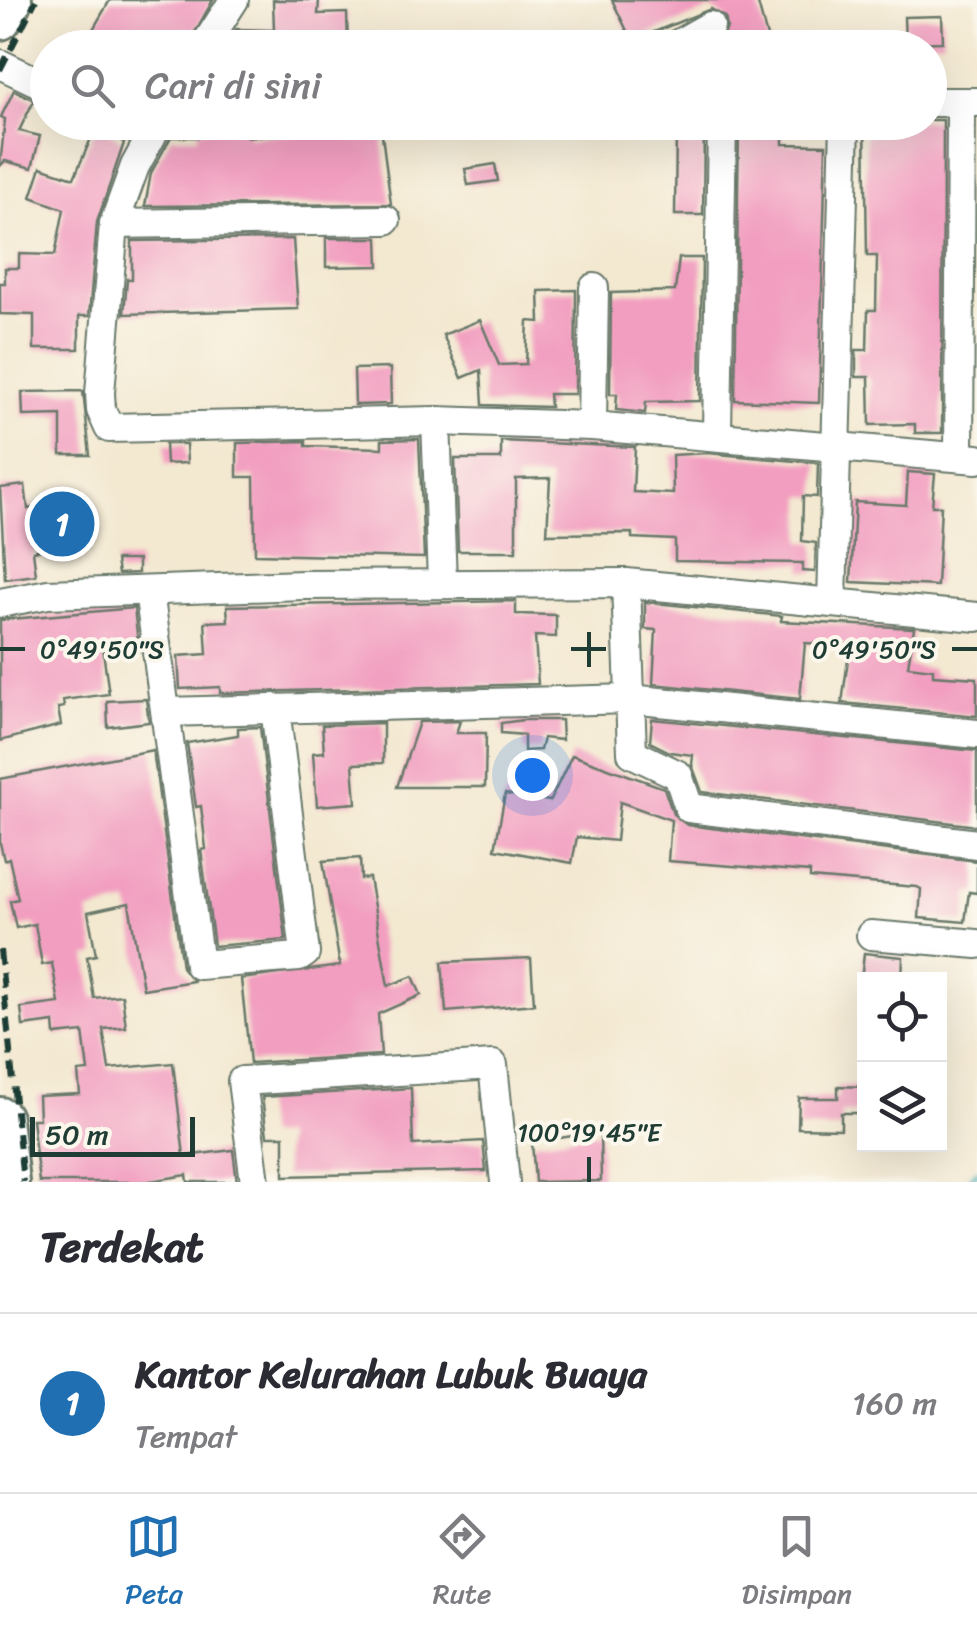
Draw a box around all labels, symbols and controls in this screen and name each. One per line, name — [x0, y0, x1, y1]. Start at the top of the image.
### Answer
search box — [30, 30, 947, 140]
text: Cari di sini — [145, 52, 321, 119]
icon: search — [65, 58, 120, 113]
pin: 1 — [30, 486, 94, 562]
text: 0°49'50"S — [40, 627, 164, 672]
text: 0°49'50"S — [812, 627, 936, 672]
your location — [507, 750, 558, 801]
map controls — [857, 972, 947, 1152]
button: locate — [857, 972, 947, 1062]
button: layers — [857, 1062, 947, 1152]
text: 50 m — [45, 1110, 109, 1159]
text: 100°19'45"E — [517, 1110, 663, 1155]
scale bar — [30, 1112, 195, 1156]
text: Terdekat — [40, 1210, 204, 1284]
text: Kantor Kelurahan Lubuk Buaya — [135, 1341, 647, 1408]
text: 1 — [66, 1375, 79, 1432]
text: 160 m — [852, 1375, 937, 1432]
text: Tempat — [135, 1408, 237, 1465]
tab: Peta — [125, 1509, 183, 1618]
tab: Rute — [433, 1509, 491, 1618]
tab: Disimpan — [741, 1509, 852, 1618]

